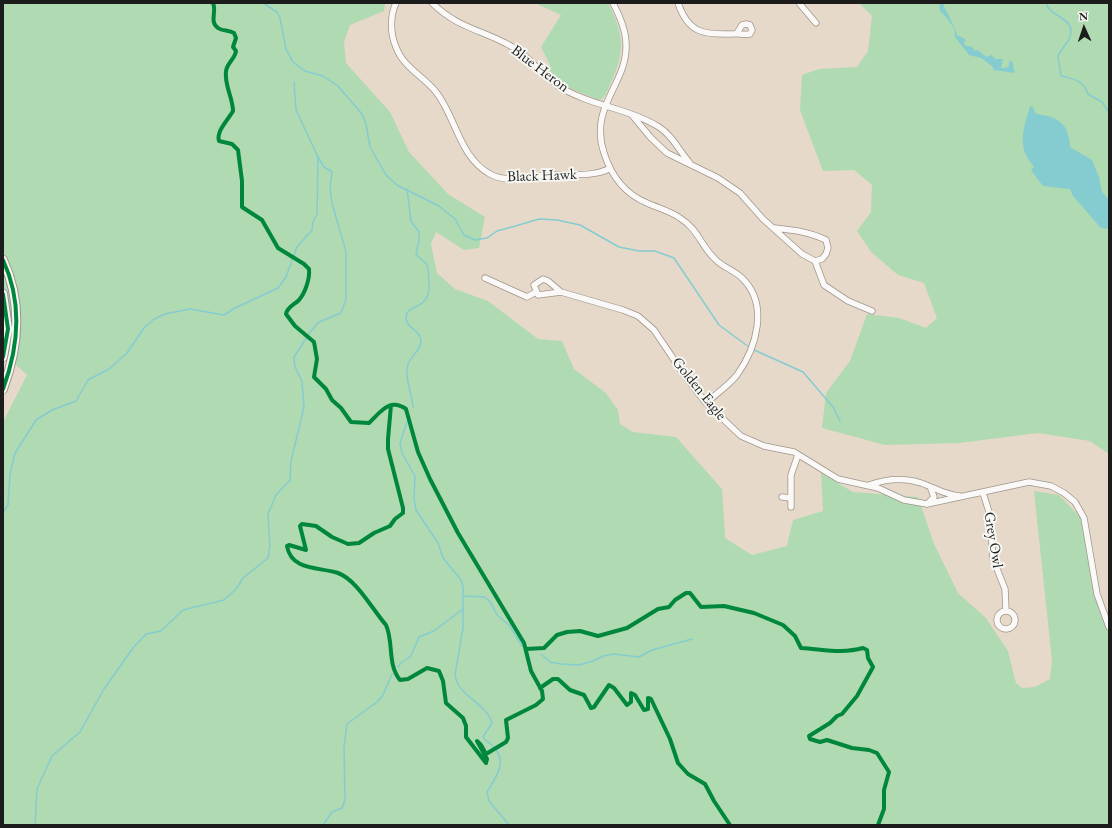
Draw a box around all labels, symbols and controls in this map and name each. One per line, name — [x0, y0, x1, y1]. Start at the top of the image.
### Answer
north arrow — [1064, 8, 1104, 48]
text: N — [1079, 9, 1088, 23]
street label: Blue Heron — [508, 41, 572, 97]
street label: Black Hawk — [507, 166, 577, 186]
street label: Golden Eagle — [668, 354, 730, 424]
street label: Grey Owl — [980, 511, 1006, 569]

